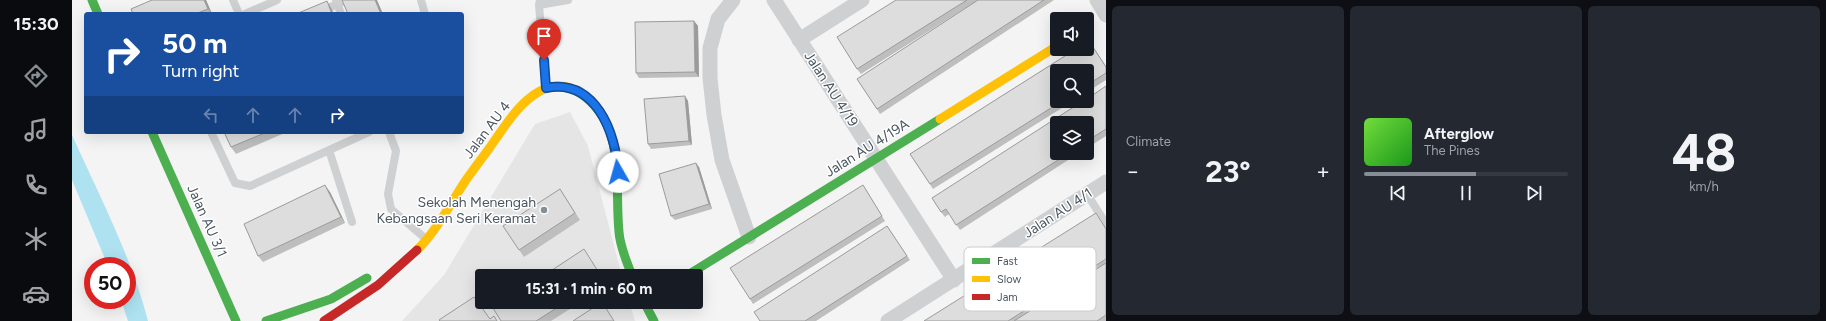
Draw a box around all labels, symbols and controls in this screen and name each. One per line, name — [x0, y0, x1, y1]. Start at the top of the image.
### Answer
map controls — [1050, 12, 1094, 160]
button: sound — [1050, 12, 1094, 56]
text: 15:30 — [13, 13, 59, 35]
pin — [527, 19, 561, 60]
icon: arrive — [533, 25, 555, 47]
text: 50 m — [162, 26, 228, 60]
icon: right — [96, 28, 148, 80]
street label: Jalan AU 4/19 — [800, 48, 862, 130]
text: Turn right — [162, 60, 239, 82]
icon: directions — [22, 62, 50, 90]
button: search — [1050, 64, 1094, 108]
street label: Jalan AU 4 — [460, 98, 514, 162]
icon: left — [200, 104, 222, 126]
icon: ahead — [242, 104, 264, 126]
icon: ahead — [284, 104, 306, 126]
icon: right — [326, 104, 348, 126]
street label: Jalan AU 4/19A — [822, 115, 913, 181]
icon: music — [22, 116, 50, 144]
button: layers — [1050, 116, 1094, 160]
text: 48 — [1672, 122, 1736, 184]
text: Afterglow — [1424, 125, 1494, 143]
text: Climate — [1126, 134, 1171, 149]
text: The Pines — [1424, 143, 1480, 158]
position arrow — [597, 151, 639, 193]
text: 23° — [1205, 153, 1251, 190]
text: − — [1126, 158, 1140, 185]
text: + — [1316, 158, 1330, 185]
icon: phone — [22, 171, 50, 199]
text: km/h — [1689, 179, 1719, 194]
street label: Jalan AU 3/1 — [183, 182, 231, 260]
icon: previous — [1387, 182, 1409, 204]
icon: pause — [1455, 182, 1477, 204]
icon: next — [1523, 182, 1545, 204]
street label: Jalan AU 4/1 — [1020, 184, 1096, 242]
place label: Sekolah Menengah Kebangsaan Seri Keramat — [377, 194, 536, 227]
marker: Sekolah Menengah Kebangsaan Seri Keramat — [539, 205, 549, 215]
icon: climate — [22, 225, 50, 253]
legend — [964, 247, 1096, 311]
text: Fast — [997, 255, 1018, 268]
speed limit sign: 50 — [84, 257, 136, 309]
text: Slow — [997, 273, 1021, 286]
icon: car — [22, 280, 50, 308]
text: 15:31 · 1 min · 60 m — [526, 280, 652, 298]
text: Jam — [997, 291, 1018, 304]

